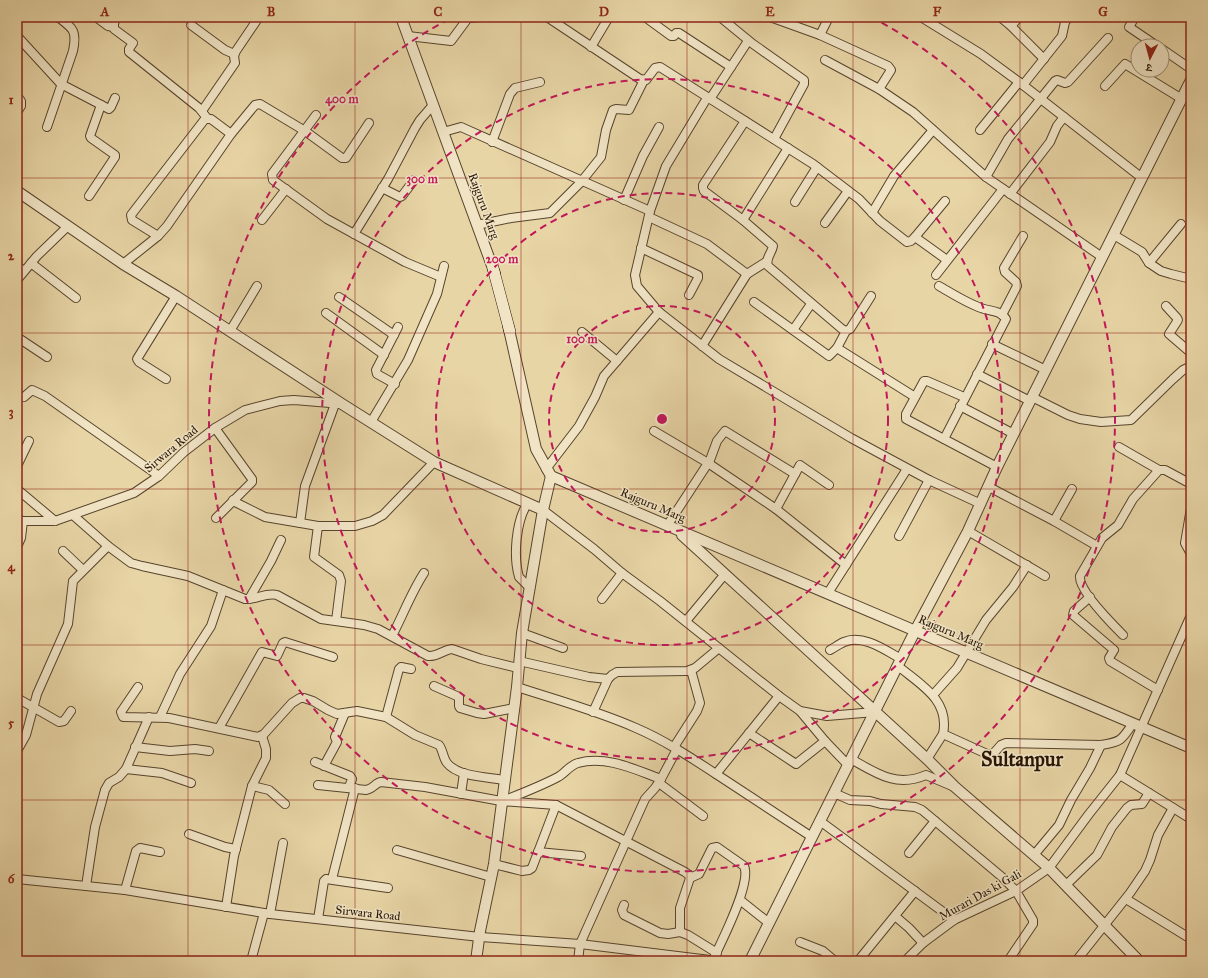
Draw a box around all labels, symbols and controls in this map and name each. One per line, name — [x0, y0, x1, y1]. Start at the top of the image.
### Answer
text: A — [100, 4, 110, 20]
text: B — [267, 4, 276, 20]
text: C — [434, 4, 443, 20]
text: D — [599, 4, 609, 20]
text: E — [765, 4, 775, 20]
text: F — [933, 4, 942, 20]
text: G — [1098, 4, 1108, 20]
north arrow — [1130, 38, 1170, 78]
text: उ — [1144, 61, 1153, 74]
text: 1 — [8, 92, 14, 108]
text: 400 m — [325, 92, 360, 107]
street label: Rajguru Marg — [465, 171, 503, 242]
text: 300 m — [406, 172, 439, 187]
text: 2 — [8, 248, 15, 264]
text: 200 m — [486, 252, 519, 266]
text: 100 m — [566, 332, 599, 346]
text: 3 — [8, 404, 14, 420]
centre of rings — [655, 412, 669, 426]
street label: Sirwara Road — [141, 423, 201, 475]
street label: Rajguru Marg — [618, 485, 688, 526]
text: 4 — [7, 559, 15, 575]
street label: Rajguru Marg — [916, 612, 986, 653]
text: 5 — [8, 715, 15, 731]
district label: Sultanpur — [981, 747, 1063, 772]
street label: Murari Das ki Gali — [936, 866, 1024, 923]
text: 6 — [8, 871, 16, 887]
street label: Sirwara Road — [335, 903, 401, 923]

